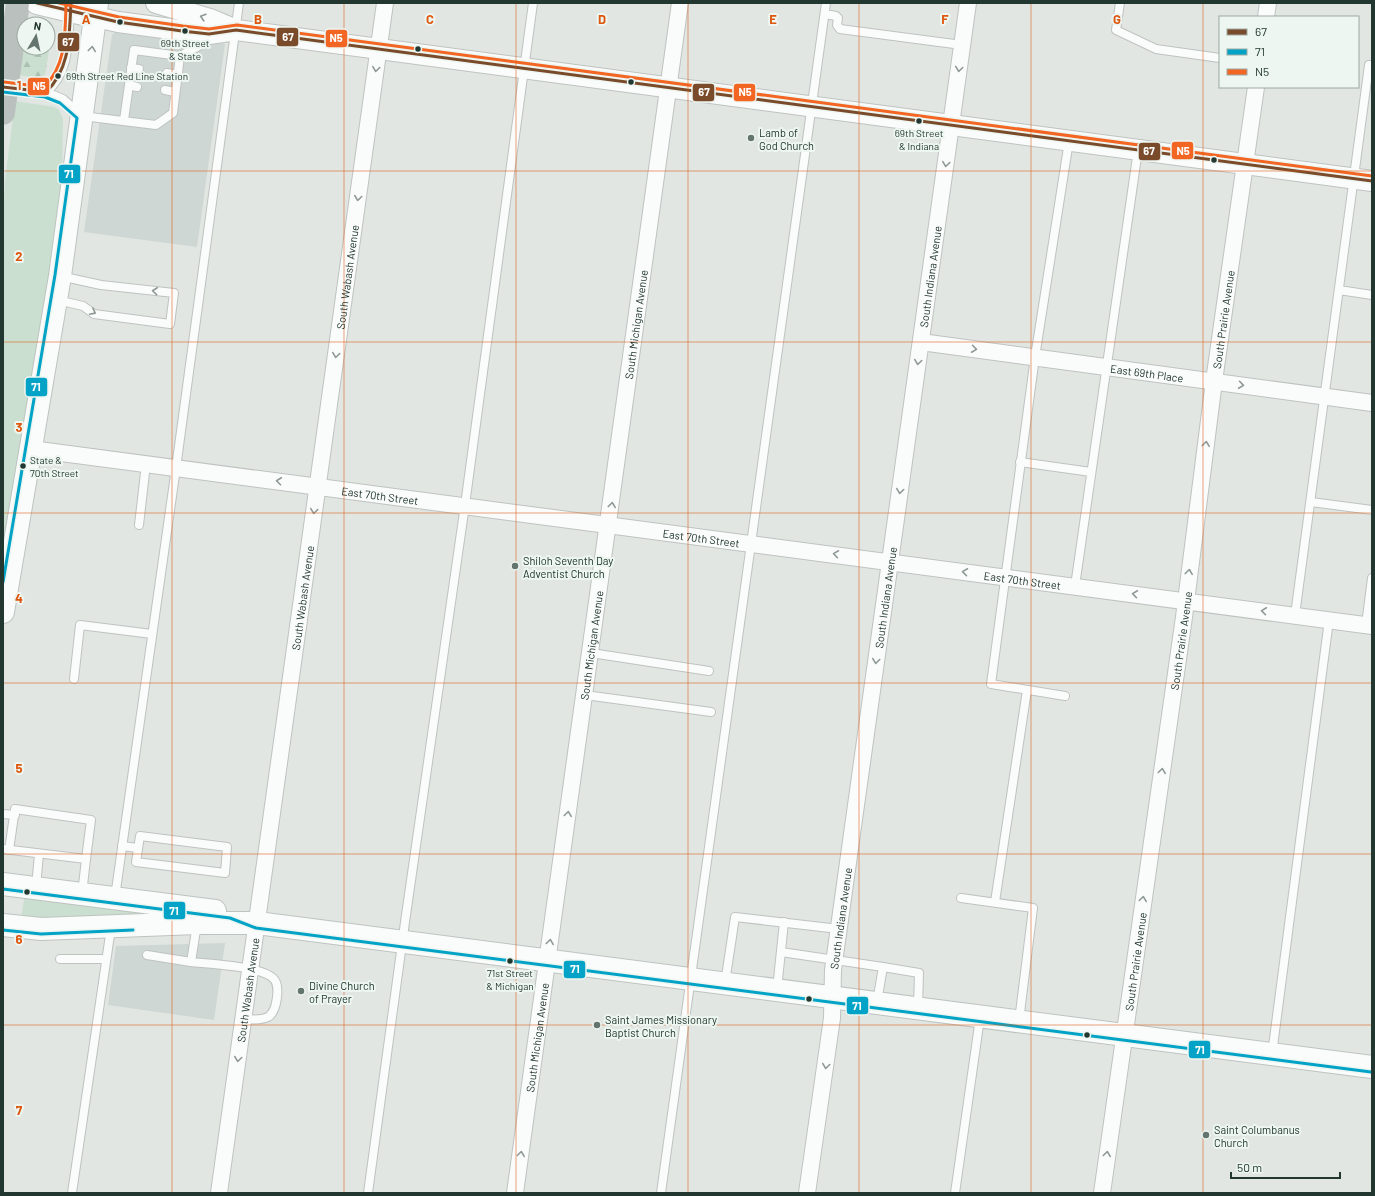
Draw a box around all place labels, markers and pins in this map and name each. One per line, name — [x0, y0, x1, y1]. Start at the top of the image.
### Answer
unlabelled marker — [115, 17, 125, 27]
marker: 69th Street & State — [180, 26, 190, 36]
place label: 69th Street & State — [161, 37, 210, 62]
unlabelled marker — [413, 44, 423, 54]
place label: 69th Street Red Line Station — [66, 70, 188, 82]
marker: 69th Street Red Line Station — [53, 71, 63, 81]
unlabelled marker — [626, 77, 636, 87]
marker: 69th Street & Indiana — [914, 116, 924, 126]
place label: Lamb of God Church — [759, 126, 814, 152]
place label: 69th Street & Indiana — [895, 127, 944, 152]
marker: Lamb of God Church — [746, 133, 756, 143]
unlabelled marker — [1209, 155, 1219, 165]
place label: State & 70th Street — [30, 454, 79, 479]
marker: State & 70th Street — [18, 461, 28, 471]
place label: Shiloh Seventh Day Adventist Church — [523, 554, 613, 580]
marker: Shiloh Seventh Day Adventist Church — [510, 561, 520, 571]
unlabelled marker — [22, 887, 32, 897]
marker: 71st Street & Michigan — [505, 956, 515, 966]
place label: 71st Street & Michigan — [486, 967, 534, 992]
place label: Divine Church of Prayer — [309, 979, 375, 1005]
marker: Divine Church of Prayer — [296, 986, 306, 996]
unlabelled marker — [804, 994, 814, 1004]
place label: Saint James Missionary Baptist Church — [605, 1013, 717, 1039]
marker: Saint James Missionary Baptist Church — [592, 1020, 602, 1030]
unlabelled marker — [1082, 1030, 1092, 1040]
place label: Saint Columbanus Church — [1214, 1123, 1300, 1149]
marker: Saint Columbanus Church — [1201, 1130, 1211, 1140]

